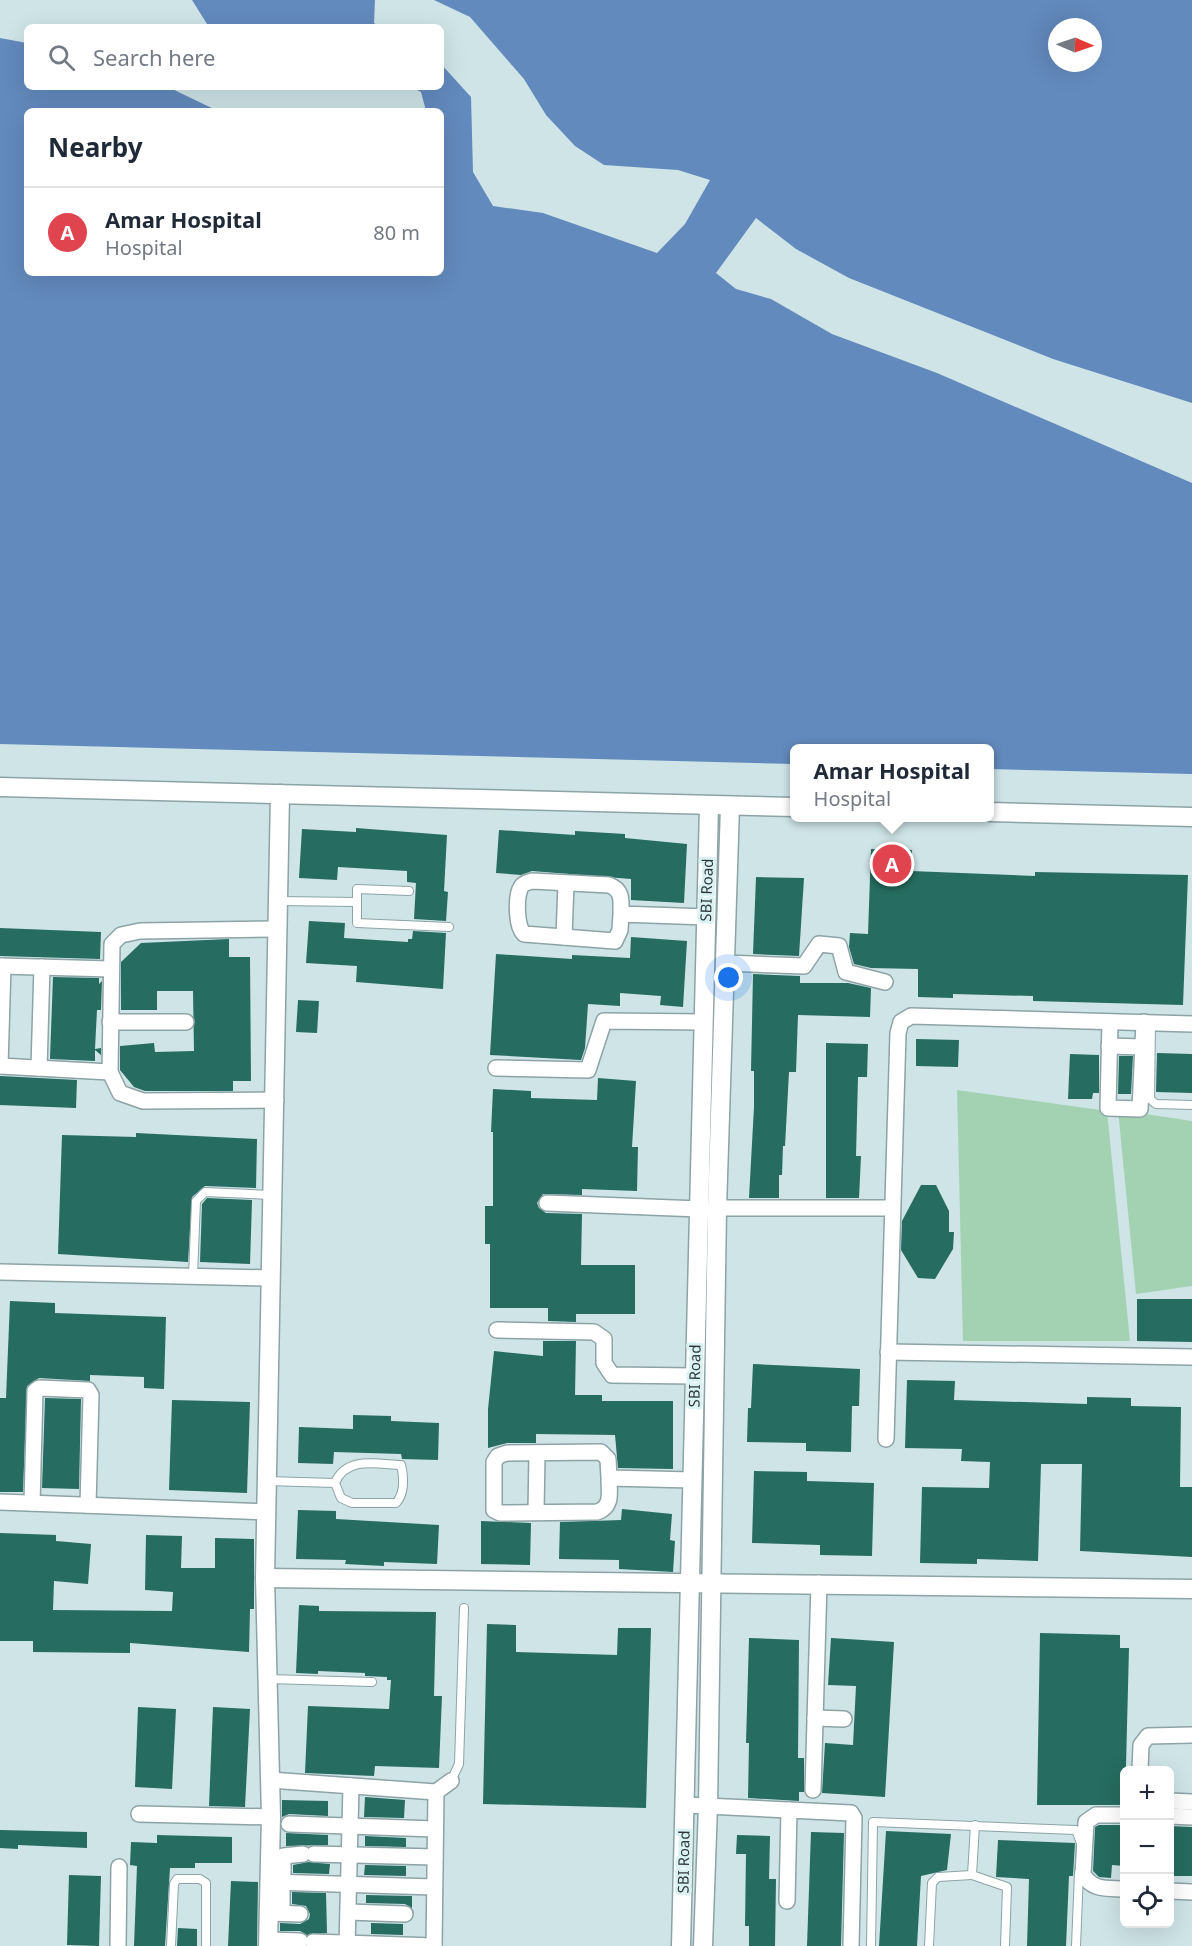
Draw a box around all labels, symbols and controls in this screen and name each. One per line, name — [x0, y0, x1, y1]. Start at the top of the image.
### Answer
north arrow — [1048, 18, 1102, 72]
search box — [24, 24, 444, 90]
icon: search — [45, 41, 78, 74]
text: Search here — [93, 42, 215, 72]
text: Nearby — [48, 129, 143, 165]
text: Amar Hospital — [105, 204, 262, 234]
text: A — [61, 219, 74, 246]
text: 80 m — [373, 219, 420, 246]
text: Hospital — [105, 234, 183, 261]
popup — [790, 744, 994, 822]
text: Amar Hospital — [814, 755, 970, 785]
text: Hospital — [814, 785, 891, 812]
pin: A — [872, 842, 912, 886]
street label: SBI Road — [695, 858, 717, 922]
your location — [714, 963, 743, 992]
street label: SBI Road — [683, 1344, 705, 1408]
map controls — [1120, 1766, 1174, 1928]
button: + — [1120, 1766, 1174, 1820]
button: − — [1120, 1820, 1174, 1874]
street label: SBI Road — [672, 1830, 694, 1894]
button: locate — [1120, 1874, 1174, 1928]

